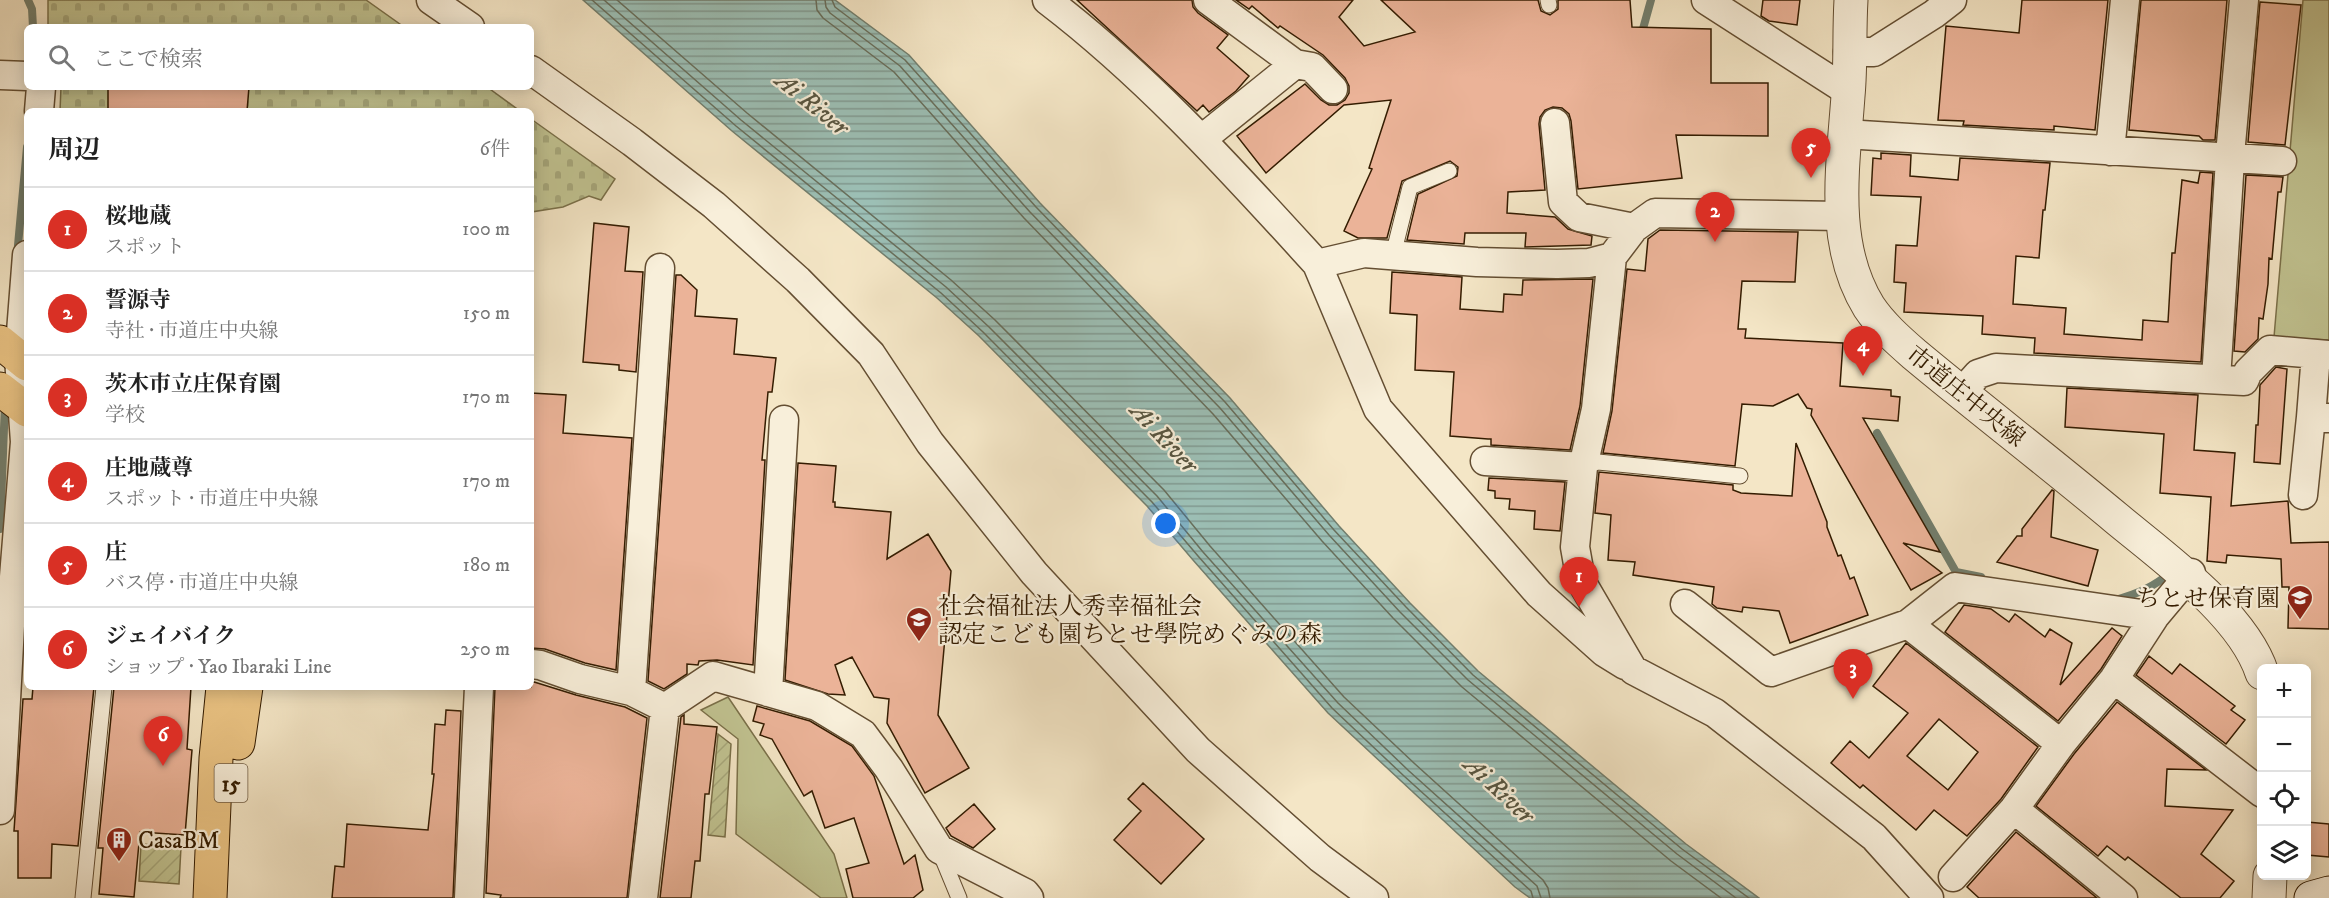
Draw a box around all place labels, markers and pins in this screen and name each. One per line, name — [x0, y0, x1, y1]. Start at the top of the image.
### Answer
pin: 5 — [1792, 128, 1830, 178]
pin: 2 — [1696, 192, 1734, 242]
pin: 4 — [1844, 326, 1882, 376]
pin: 1 — [1560, 558, 1598, 607]
school or university icon: ちとせ保育園 — [2285, 583, 2315, 621]
place label: ちとせ保育園 — [2136, 584, 2280, 614]
place label: 社会福祉法人秀幸福祉会 認定こども園ちとせ學院めぐみの森 — [938, 592, 1322, 650]
school or university icon: 社会福祉法人秀幸福祉会 認定こども園ちとせ學院めぐみの森 — [904, 605, 934, 643]
pin: 3 — [1834, 650, 1872, 699]
pin: 6 — [144, 716, 182, 766]
building icon: CasaBM — [104, 825, 134, 863]
place label: CasaBM — [138, 826, 220, 856]

